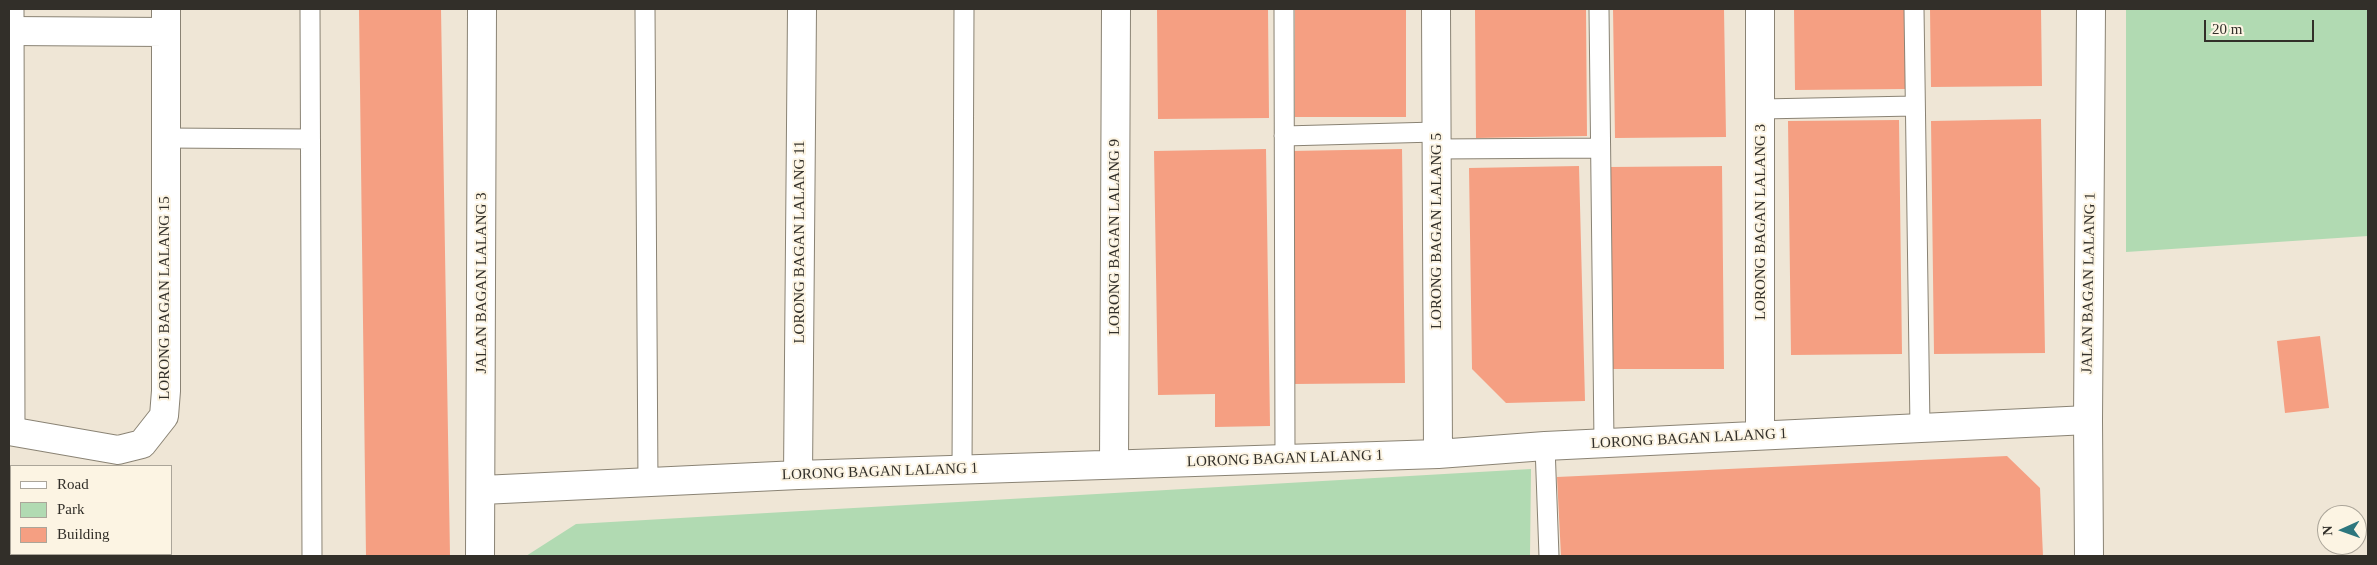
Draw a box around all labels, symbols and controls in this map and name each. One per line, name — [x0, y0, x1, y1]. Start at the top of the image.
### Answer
scale bar — [2207, 10, 2317, 42]
text: 20 m — [2212, 21, 2242, 37]
street label: LORONG BAGAN LALANG 3 — [1752, 124, 1770, 320]
street label: LORONG BAGAN LALANG 5 — [1428, 133, 1446, 329]
street label: LORONG BAGAN LALANG 9 — [1106, 139, 1124, 335]
street label: LORONG BAGAN LALANG 11 — [791, 140, 809, 344]
street label: JALAN BAGAN LALANG 3 — [473, 192, 491, 374]
street label: JALAN BAGAN LALANG 1 — [2078, 192, 2100, 374]
street label: LORONG BAGAN LALANG 15 — [156, 196, 174, 400]
street label: LORONG BAGAN LALANG 1 — [1591, 425, 1787, 453]
street label: LORONG BAGAN LALANG 1 — [1187, 447, 1383, 471]
street label: LORONG BAGAN LALANG 1 — [782, 460, 978, 484]
legend — [10, 465, 172, 555]
text: Road — [57, 476, 89, 492]
text: Park — [57, 501, 85, 517]
north arrow — [2317, 505, 2367, 555]
text: N — [2320, 525, 2335, 536]
text: Building — [57, 526, 110, 542]

